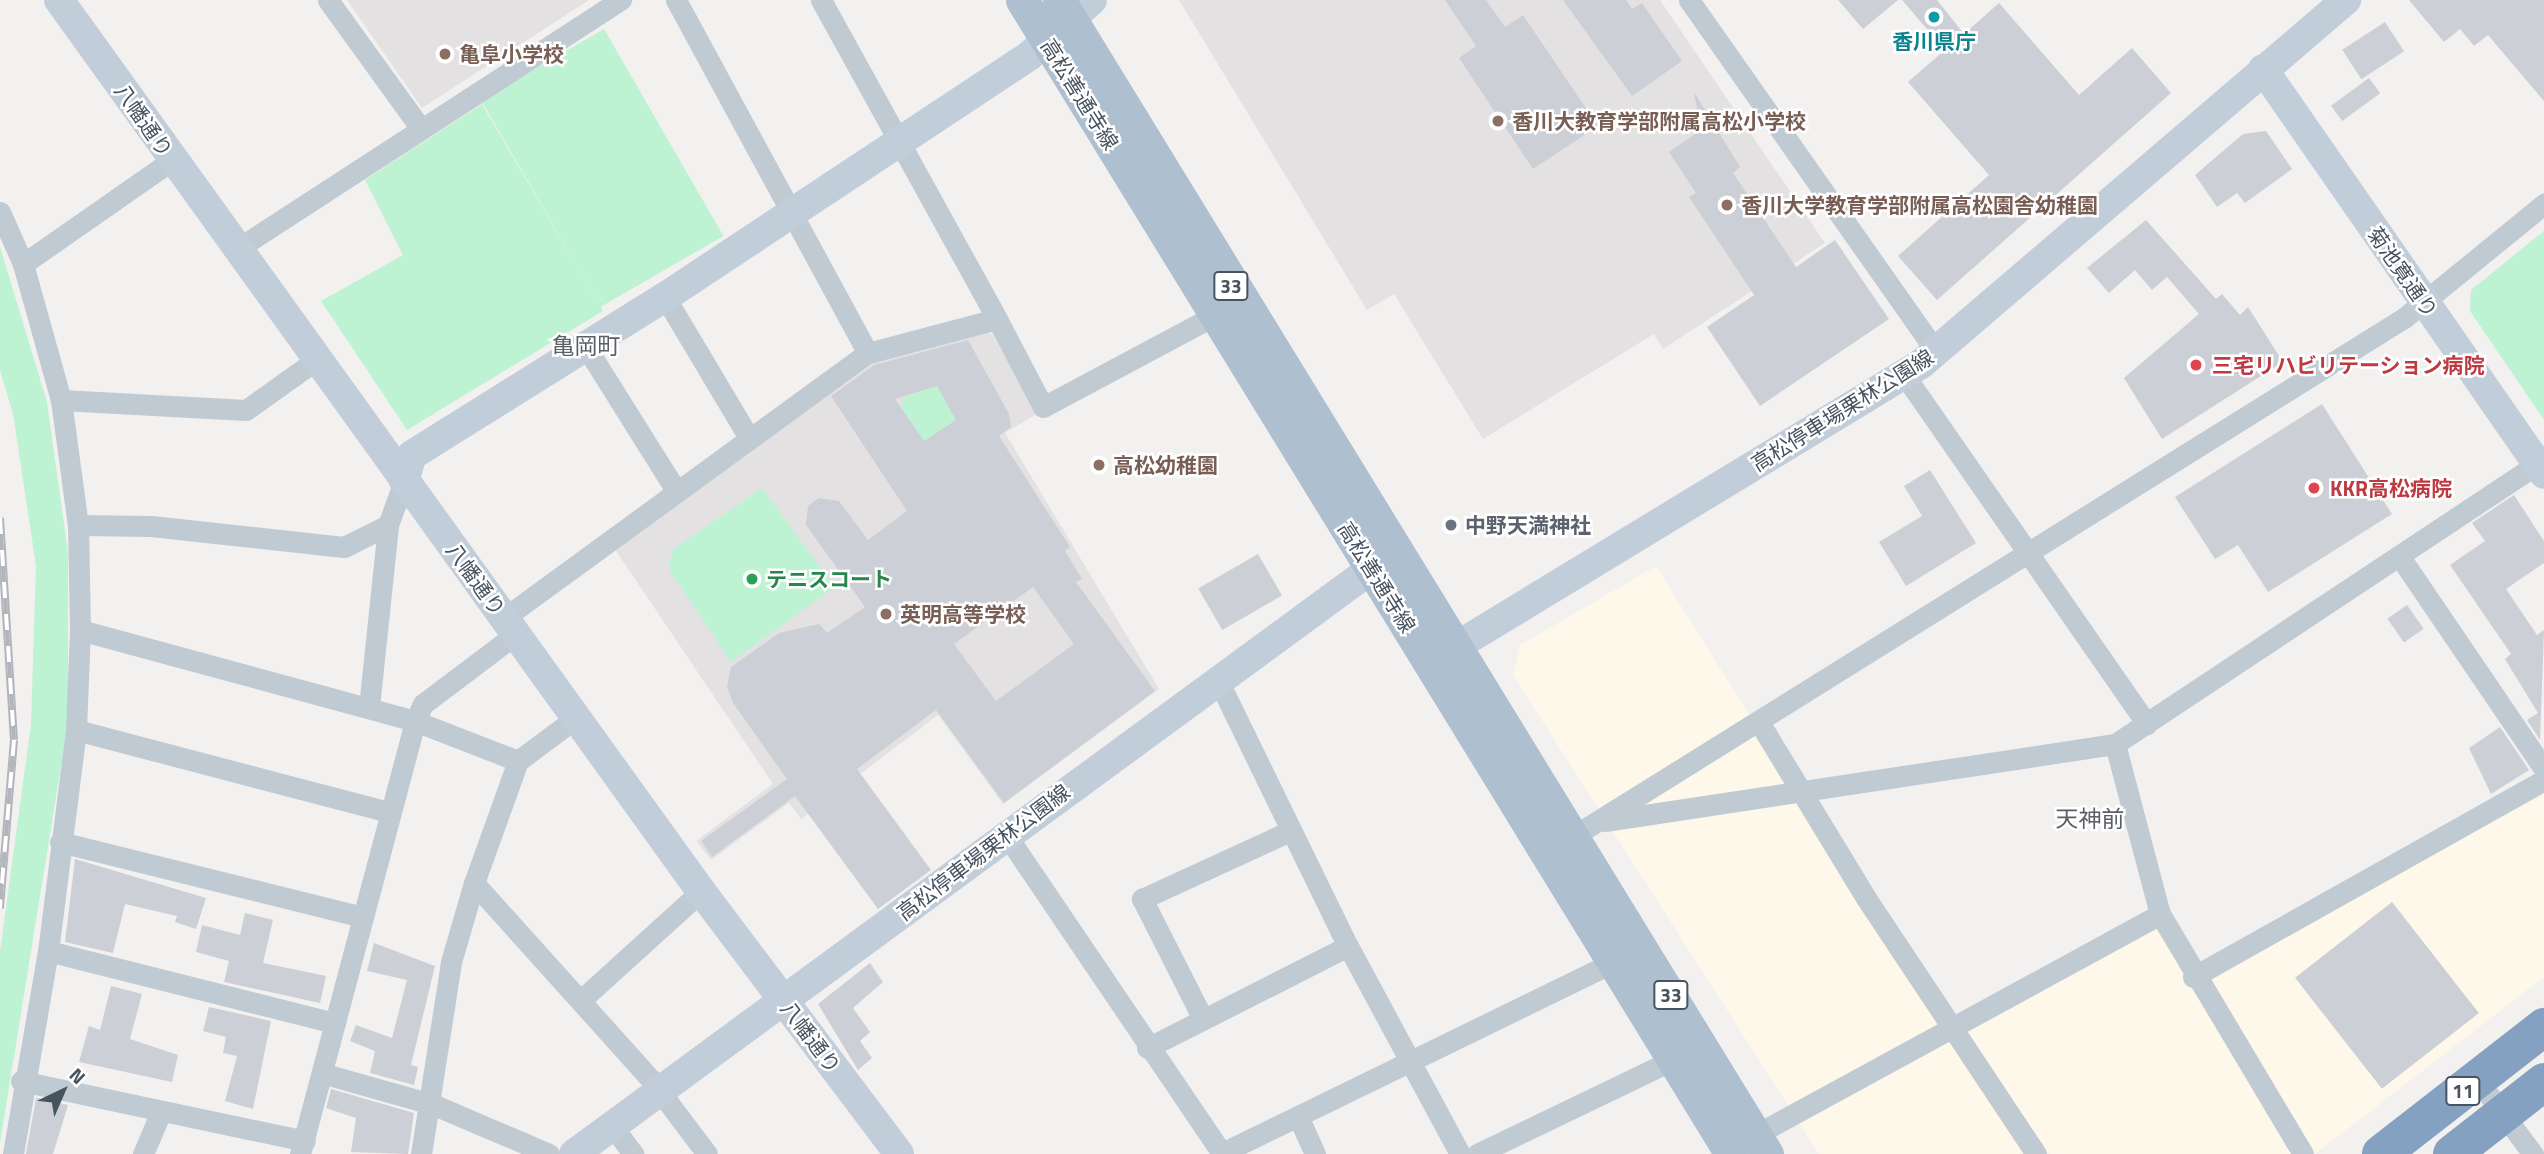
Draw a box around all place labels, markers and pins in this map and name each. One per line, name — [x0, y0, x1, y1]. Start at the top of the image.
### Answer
marker: 香川県庁 — [1926, 9, 1942, 25]
place label: 香川県庁 — [1892, 28, 1976, 54]
place label: 亀阜小学校 — [459, 41, 564, 67]
marker: 亀阜小学校 — [437, 46, 453, 62]
place label: 香川大教育学部附属高松小学校 — [1512, 108, 1806, 134]
marker: 香川大教育学部附属高松小学校 — [1490, 113, 1506, 129]
place label: 香川大学教育学部附属高松園舎幼稚園 — [1741, 192, 2098, 218]
marker: 香川大学教育学部附属高松園舎幼稚園 — [1719, 197, 1735, 213]
place label: 三宅リハビリテーション病院 — [2212, 352, 2485, 378]
marker: 三宅リハビリテーション病院 — [2186, 355, 2206, 375]
place label: 高松幼稚園 — [1113, 452, 1218, 478]
marker: 高松幼稚園 — [1091, 457, 1107, 473]
place label: KKR高松病院 — [2330, 475, 2452, 501]
marker: KKR高松病院 — [2304, 478, 2324, 498]
place label: 中野天満神社 — [1465, 512, 1591, 538]
marker: 中野天満神社 — [1443, 517, 1459, 533]
place label: テニスコート — [766, 566, 892, 592]
marker: テニスコート — [744, 571, 760, 587]
place label: 英明高等学校 — [900, 601, 1026, 627]
marker: 英明高等学校 — [878, 606, 894, 622]

